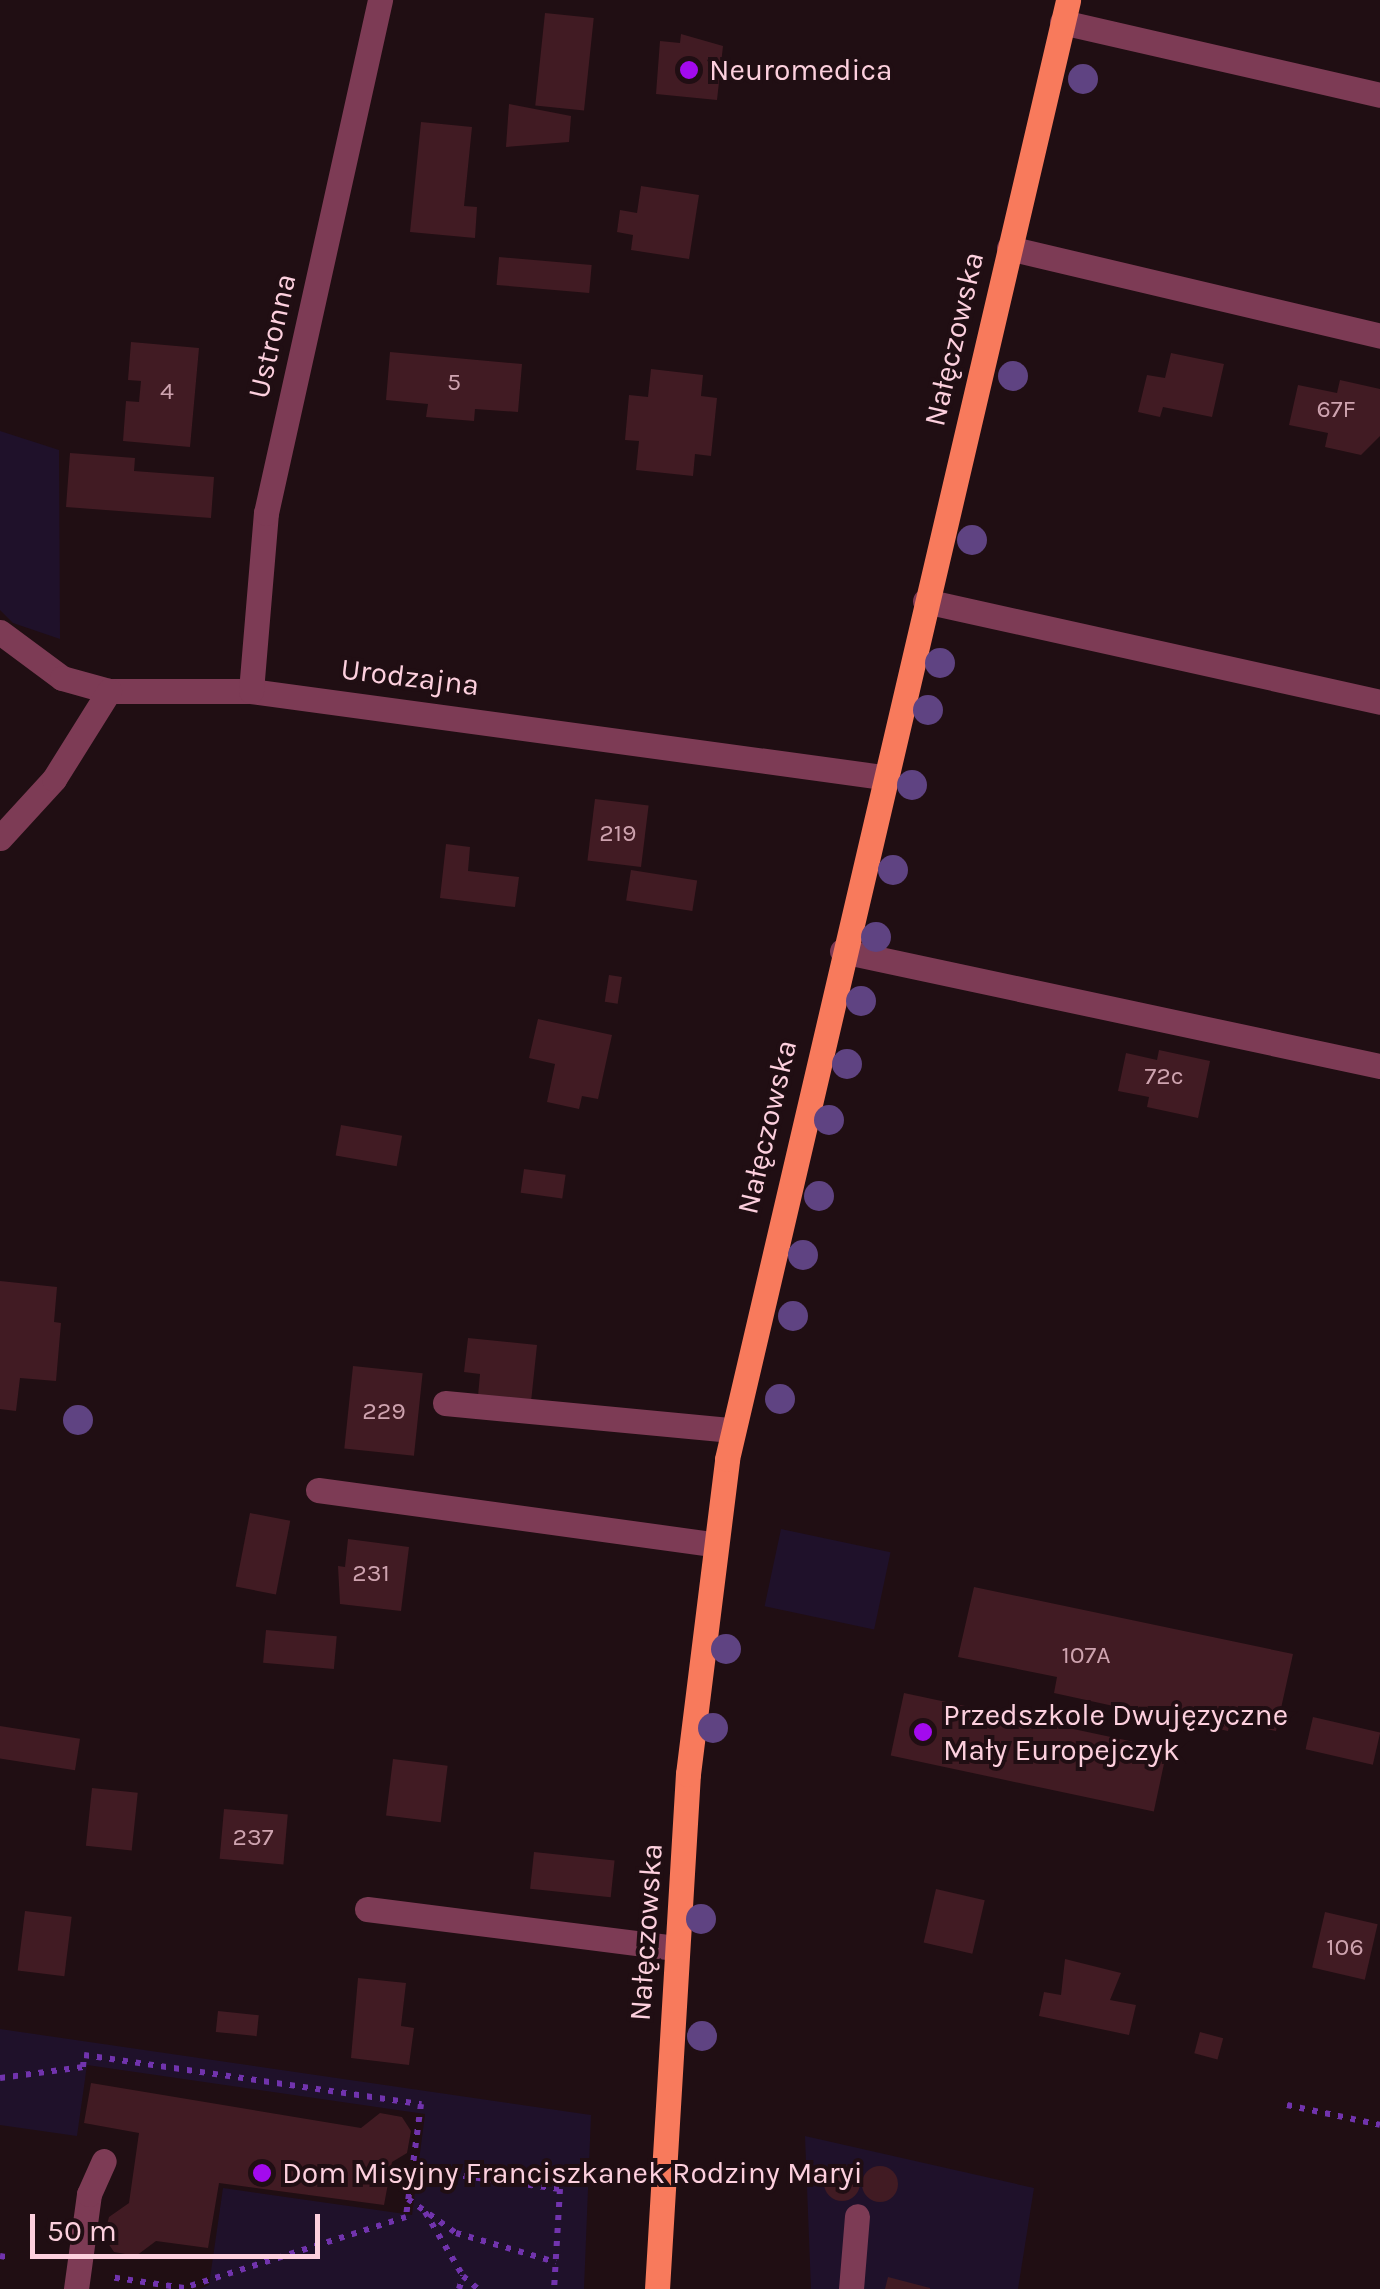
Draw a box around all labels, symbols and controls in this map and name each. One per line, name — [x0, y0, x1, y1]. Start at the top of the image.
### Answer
place label: Neuromedica — [709, 52, 893, 88]
marker: Neuromedica — [678, 59, 700, 81]
street label: Nałęczowska — [916, 248, 992, 430]
street label: Ustronna — [240, 270, 304, 402]
house number: 5 — [447, 367, 461, 397]
house number: 4 — [160, 376, 174, 406]
house number: 67F — [1316, 394, 1356, 424]
street label: Urodzajna — [339, 651, 481, 703]
house number: 219 — [599, 818, 637, 848]
street label: Nałęczowska — [729, 1036, 805, 1218]
house number: 72c — [1144, 1061, 1184, 1091]
house number: 229 — [362, 1396, 406, 1426]
house number: 231 — [352, 1558, 390, 1588]
house number: 107A — [1061, 1640, 1111, 1670]
place label: Przedszkole Dwujęzyczne Mały Europejczyk — [943, 1697, 1288, 1768]
marker: Przedszkole Dwujęzyczne Mały Europejczyk — [912, 1721, 934, 1743]
house number: 237 — [233, 1822, 273, 1852]
street label: Nałęczowska — [622, 1842, 670, 2022]
house number: 106 — [1326, 1932, 1364, 1962]
place label: Dom Misyjny Franciszkanek Rodziny Maryi — [282, 2155, 863, 2191]
marker: Dom Misyjny Franciszkanek Rodziny Maryi — [251, 2162, 273, 2184]
scale bar — [35, 2194, 325, 2256]
text: 50 m — [47, 2213, 117, 2249]

